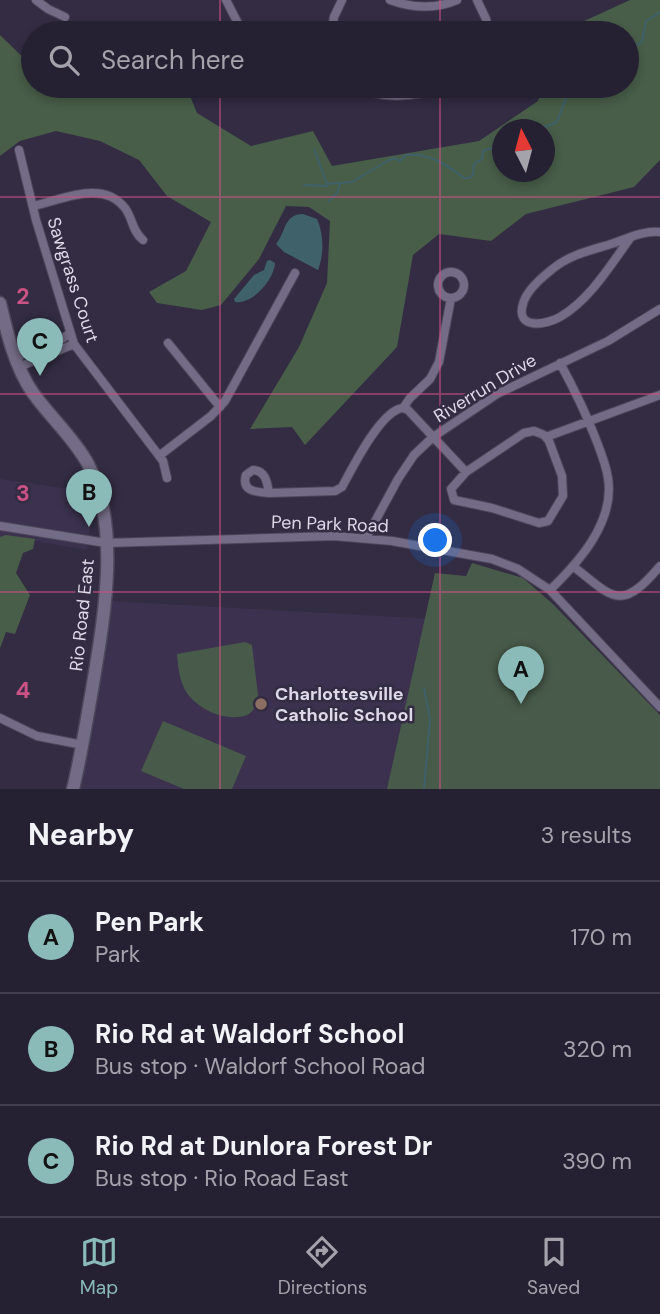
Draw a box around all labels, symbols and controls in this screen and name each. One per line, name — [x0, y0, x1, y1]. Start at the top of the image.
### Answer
search box — [21, 21, 639, 98]
icon: search — [45, 41, 83, 79]
text: Search here — [101, 43, 244, 77]
north arrow — [492, 119, 555, 182]
street label: Sawgrass Court — [41, 214, 105, 346]
text: 2 — [16, 281, 30, 311]
pin: C — [17, 318, 63, 376]
street label: Riverrun Drive — [429, 348, 541, 428]
pin: B — [66, 469, 112, 527]
text: 3 — [16, 478, 30, 508]
street label: Pen Park Road — [271, 510, 389, 538]
your location — [418, 523, 452, 557]
street label: Rio Road East — [64, 558, 100, 672]
pin: A — [498, 646, 544, 704]
text: 4 — [16, 675, 31, 705]
place label: Charlottesville Catholic School — [275, 682, 413, 727]
marker: Charlottesville Catholic School — [253, 696, 269, 712]
text: Nearby — [28, 815, 134, 854]
text: 3 results — [541, 820, 632, 850]
text: Pen Park — [95, 905, 204, 939]
text: A — [43, 922, 59, 952]
text: 170 m — [571, 922, 632, 952]
text: Park — [95, 939, 140, 969]
text: Rio Rd at Waldorf School — [95, 1017, 404, 1051]
text: B — [44, 1034, 58, 1064]
text: 320 m — [563, 1034, 632, 1064]
text: Bus stop · Waldorf School Road — [95, 1051, 425, 1081]
text: Rio Rd at Dunlora Forest Dr — [95, 1129, 432, 1163]
text: C — [43, 1146, 59, 1176]
text: 390 m — [562, 1146, 632, 1176]
text: Bus stop · Rio Road East — [95, 1163, 348, 1193]
tab: Map — [80, 1233, 118, 1300]
tab: Directions — [278, 1233, 367, 1300]
tab: Saved — [527, 1233, 580, 1300]

